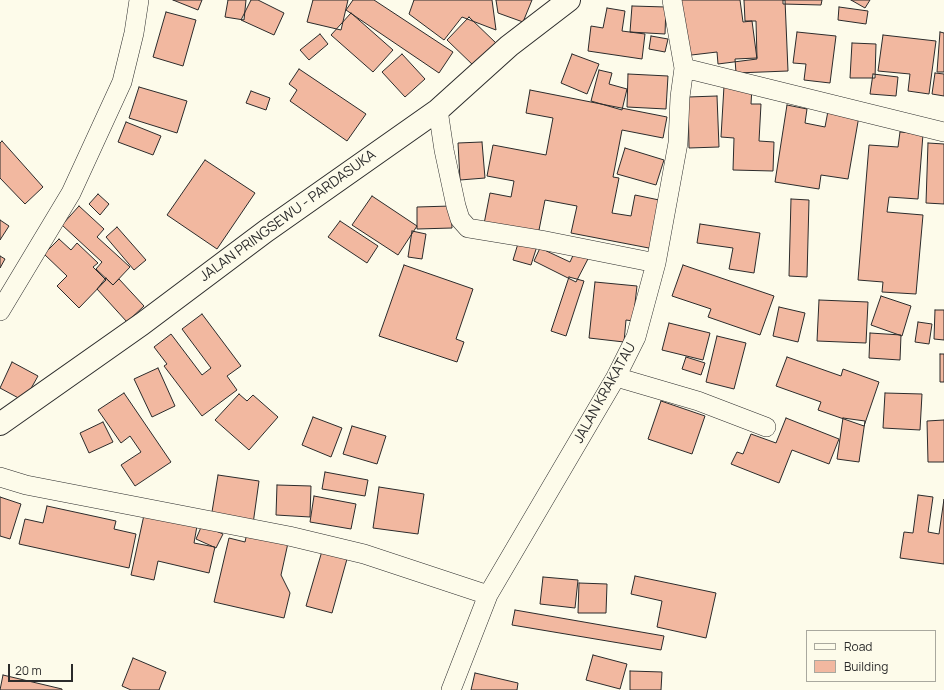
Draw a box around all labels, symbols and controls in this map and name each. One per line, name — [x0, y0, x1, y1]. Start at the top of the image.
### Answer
street label: JALAN PRINGSEWU - PARDASUKA — [197, 147, 379, 285]
street label: JALAN KRAKATAU — [570, 340, 640, 446]
legend — [806, 630, 936, 682]
text: Road — [844, 638, 872, 655]
scale bar — [10, 656, 75, 682]
text: Building — [844, 658, 888, 675]
text: 20 m — [15, 662, 42, 679]

